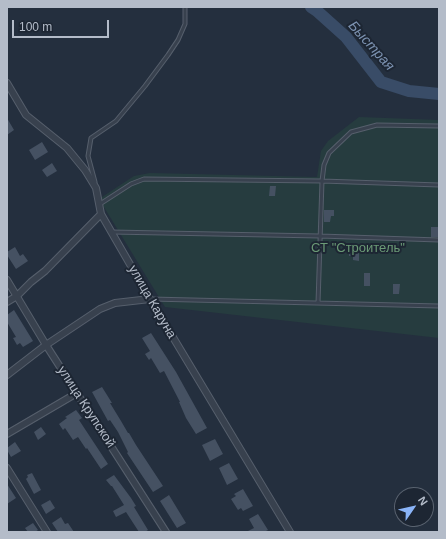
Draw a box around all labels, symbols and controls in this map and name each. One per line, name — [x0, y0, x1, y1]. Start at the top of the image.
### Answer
scale bar — [14, 12, 111, 38]
water label: Быстрая — [344, 18, 398, 74]
text: 100 m — [19, 20, 52, 34]
park label: СТ "Строитель" — [311, 240, 405, 256]
street label: улица Каруна — [125, 263, 179, 341]
street label: улица Крупской — [54, 363, 118, 451]
north arrow — [394, 487, 434, 527]
text: N — [416, 494, 430, 507]

